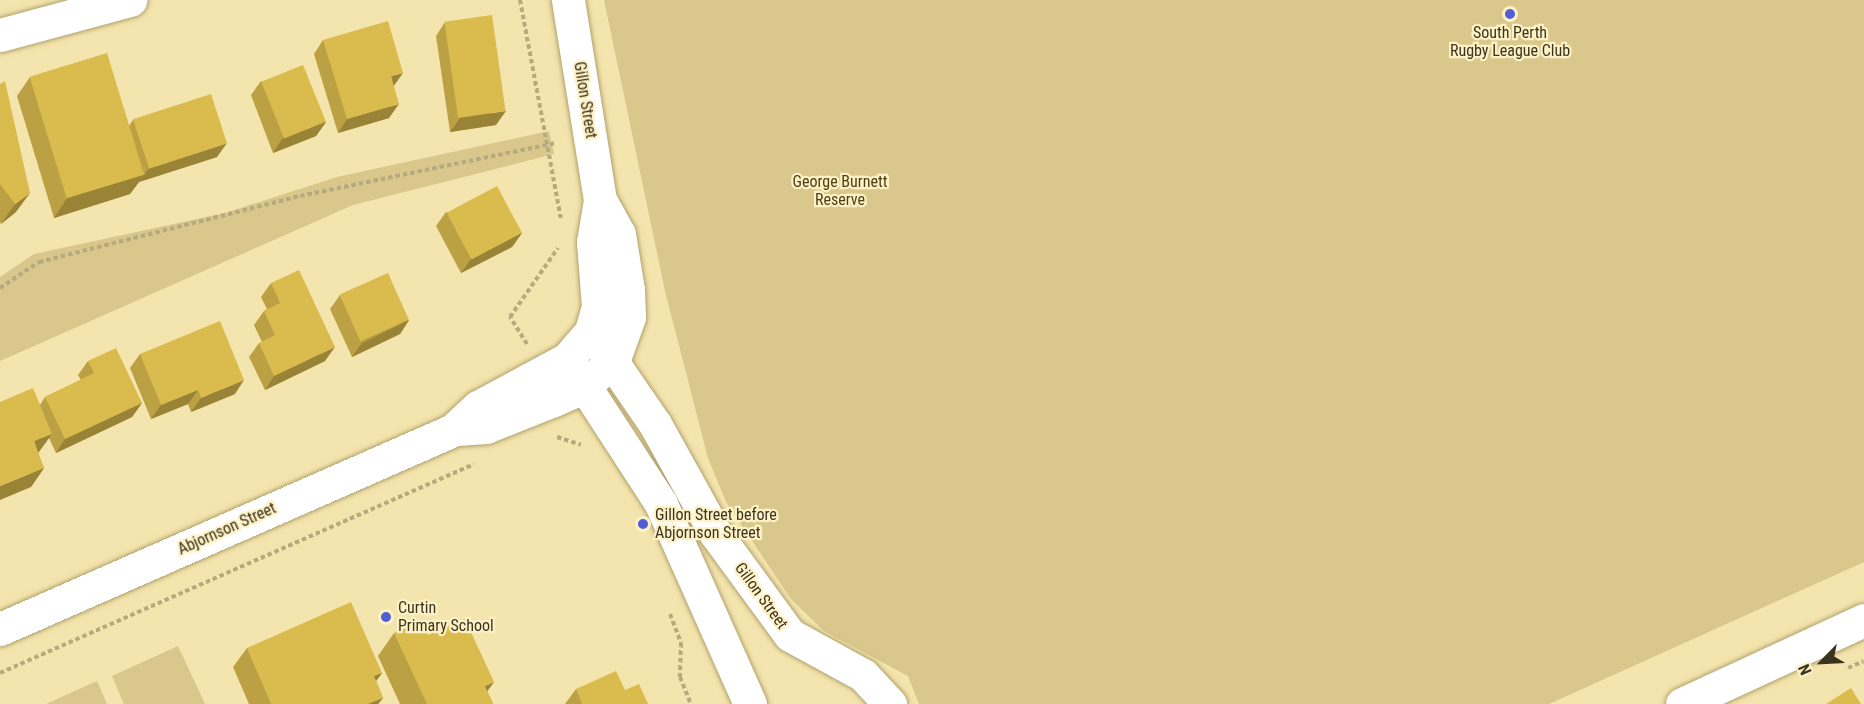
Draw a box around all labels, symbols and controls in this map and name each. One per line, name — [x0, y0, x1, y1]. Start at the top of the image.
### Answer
marker: South Perth Rugby League Club — [1503, 7, 1517, 21]
place label: South Perth Rugby League Club — [1450, 23, 1570, 61]
street label: Gillon Street — [569, 60, 601, 140]
park label: George Burnett Reserve — [793, 172, 887, 210]
street label: Abjornson Street — [175, 499, 279, 559]
place label: Gillon Street before Abjornson Street — [655, 505, 777, 543]
marker: Gillon Street before Abjornson Street — [636, 517, 650, 531]
street label: Gillon Street — [730, 559, 792, 633]
place label: Curtin Primary School — [398, 598, 494, 636]
marker: Curtin Primary School — [379, 610, 393, 624]
north arrow — [1792, 632, 1852, 692]
text: N — [1794, 661, 1816, 678]

